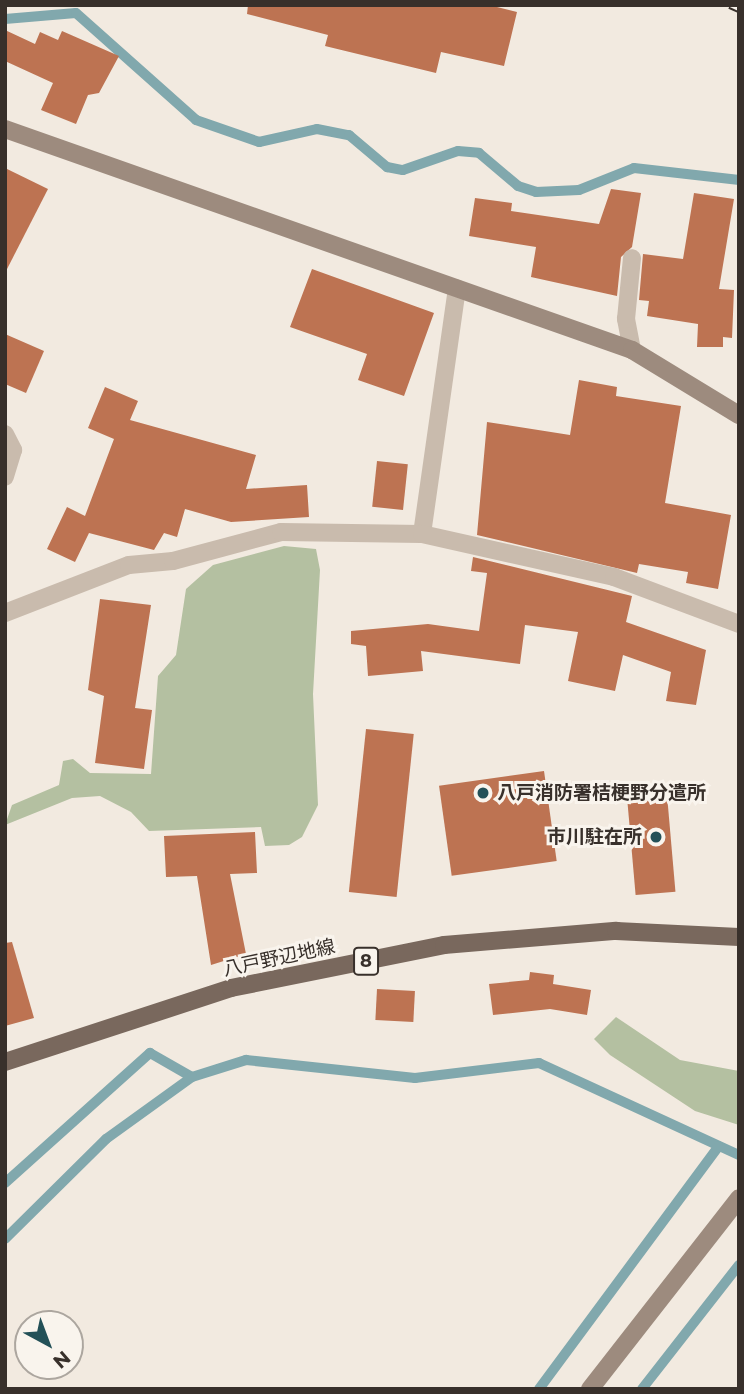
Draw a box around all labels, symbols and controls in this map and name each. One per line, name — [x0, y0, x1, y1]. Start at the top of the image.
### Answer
place label: 八戸消防署桔梗野分遣所 — [497, 782, 706, 804]
marker: 八戸消防署桔梗野分遣所 — [475, 785, 491, 801]
place label: 市川駐在所 — [547, 826, 642, 848]
marker: 市川駐在所 — [648, 829, 664, 845]
street label: 八戸野辺地線 — [221, 935, 337, 981]
road number: 8 — [352, 946, 380, 976]
north arrow — [14, 1310, 84, 1380]
text: N — [48, 1346, 75, 1373]

